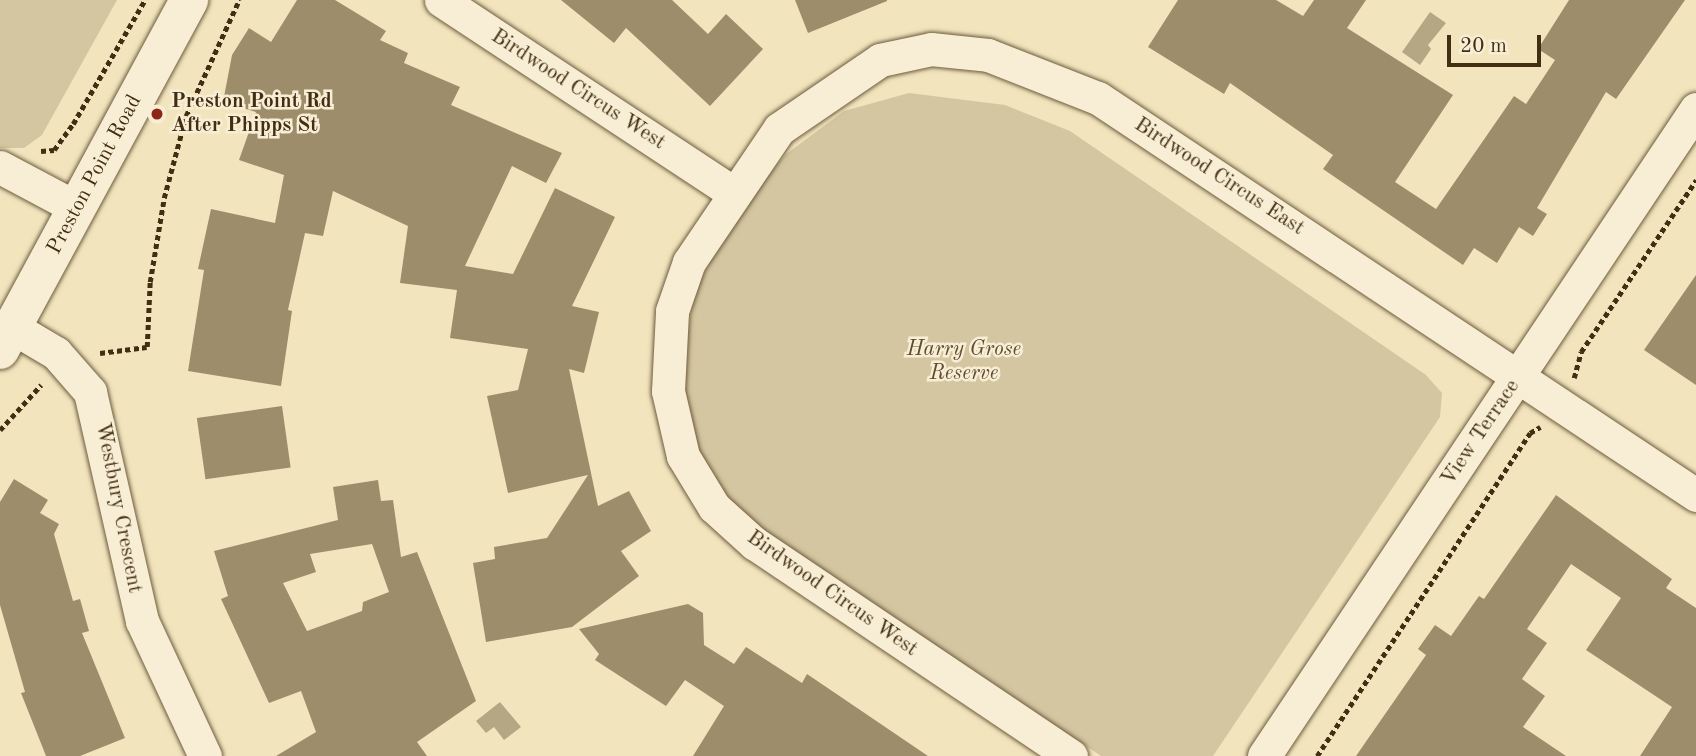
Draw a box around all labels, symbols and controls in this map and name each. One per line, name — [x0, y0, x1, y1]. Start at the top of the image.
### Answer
scale bar — [1451, 21, 1546, 65]
street label: Birdwood Circus West — [486, 24, 670, 156]
text: 20 m — [1460, 36, 1507, 57]
place label: Preston Point Rd After Phipps St — [171, 89, 332, 139]
street label: Preston Point Road — [42, 91, 148, 259]
marker: Preston Point Rd After Phipps St — [149, 106, 165, 122]
street label: Birdwood Circus East — [1129, 113, 1309, 241]
park label: Harry Grose Reserve — [907, 337, 1021, 387]
street label: View Terrace — [1436, 375, 1526, 491]
street label: Westbury Crescent — [89, 421, 147, 595]
street label: Birdwood Circus West — [742, 525, 922, 663]

